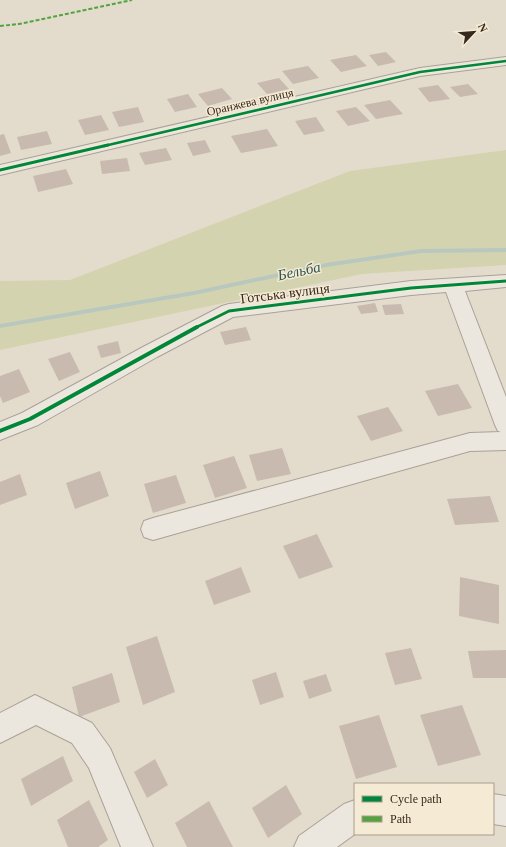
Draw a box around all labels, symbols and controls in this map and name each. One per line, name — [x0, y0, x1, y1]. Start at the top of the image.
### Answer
north arrow — [454, 12, 494, 52]
text: N — [476, 21, 490, 34]
street label: Оранжева вулиця — [205, 85, 295, 119]
water label: Бельба — [275, 259, 322, 284]
street label: Готська вулиця — [240, 281, 331, 306]
legend — [354, 783, 494, 835]
text: Cycle path — [390, 792, 442, 806]
text: Path — [390, 812, 411, 826]

